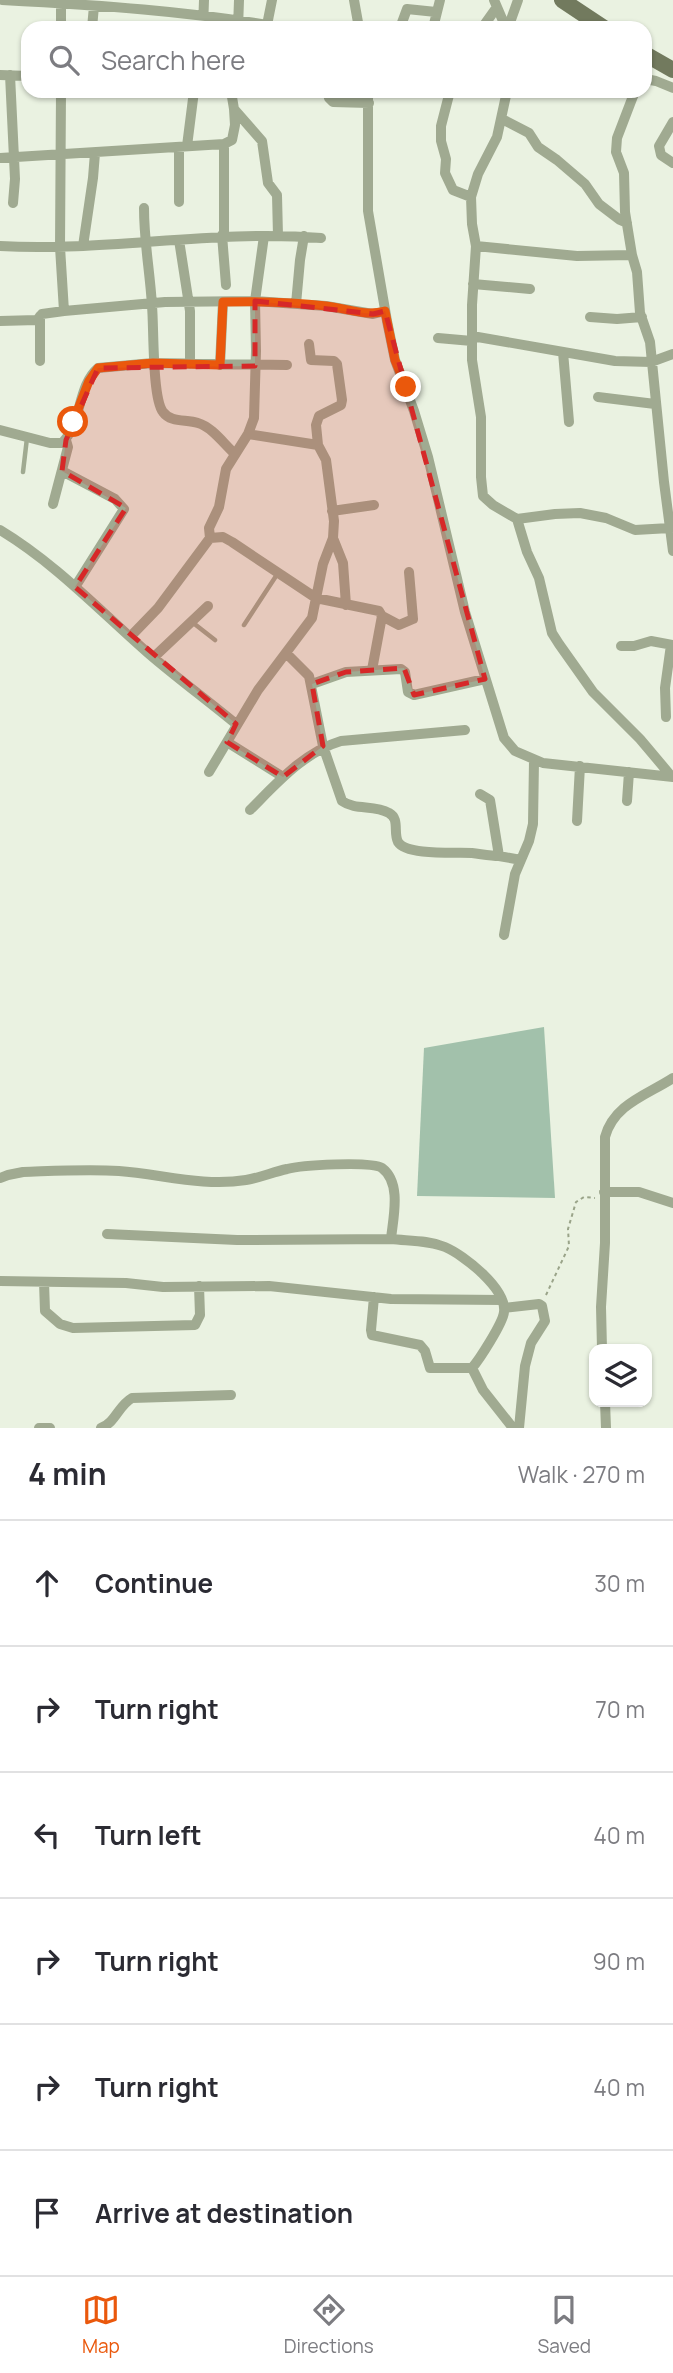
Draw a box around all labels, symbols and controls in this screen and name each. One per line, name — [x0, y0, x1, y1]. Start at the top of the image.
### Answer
search box — [21, 21, 652, 98]
icon: search — [45, 41, 83, 79]
text: Search here — [101, 42, 246, 78]
route end — [390, 371, 421, 402]
route start — [57, 406, 88, 437]
map controls — [589, 1344, 652, 1407]
button: layers — [589, 1344, 652, 1407]
text: 4 min — [28, 1453, 106, 1494]
text: Walk · 270 m — [518, 1458, 645, 1490]
icon: ahead — [28, 1564, 66, 1602]
text: Continue — [95, 1565, 213, 1601]
text: 30 m — [594, 1567, 645, 1599]
icon: right — [28, 1690, 66, 1728]
text: Turn right — [95, 1691, 219, 1727]
text: 70 m — [595, 1693, 645, 1725]
icon: left — [28, 1816, 66, 1854]
text: Turn left — [95, 1817, 202, 1853]
text: 40 m — [593, 1819, 645, 1851]
icon: right — [28, 1942, 66, 1980]
text: Turn right — [95, 1943, 219, 1979]
text: 90 m — [593, 1945, 645, 1977]
icon: right — [28, 2068, 66, 2106]
text: Turn right — [95, 2069, 219, 2105]
text: 40 m — [593, 2071, 645, 2103]
icon: arrive — [28, 2194, 66, 2232]
text: Arrive at destination — [95, 2195, 353, 2231]
tab: Map — [82, 2291, 120, 2359]
tab: Directions — [284, 2291, 374, 2359]
tab: Saved — [538, 2291, 591, 2359]

